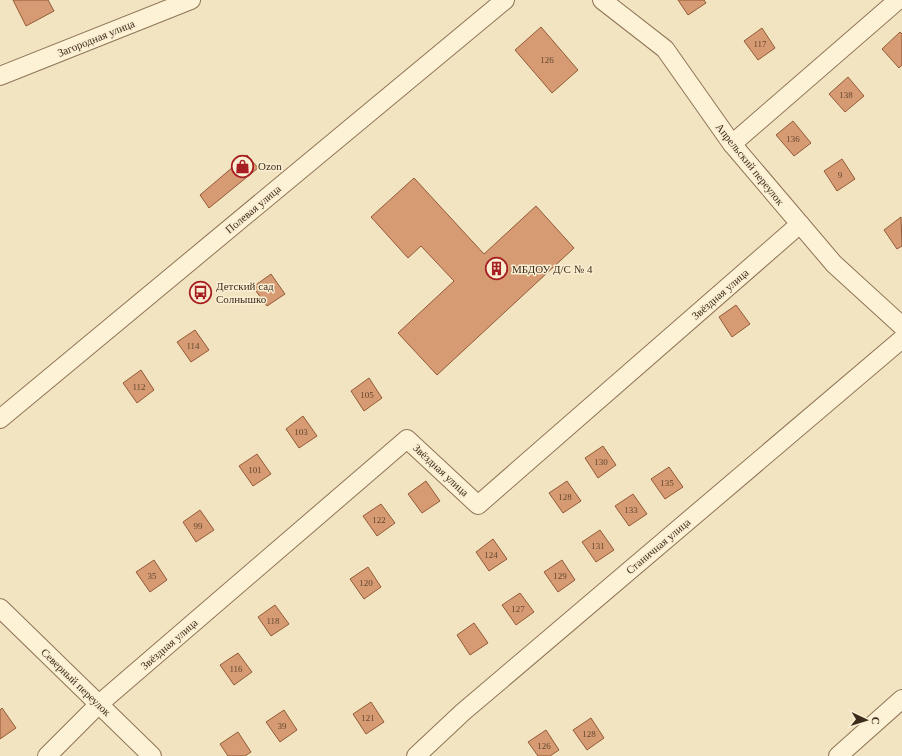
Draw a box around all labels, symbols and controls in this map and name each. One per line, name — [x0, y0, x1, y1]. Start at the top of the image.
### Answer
street label: Загородная улица — [56, 17, 136, 59]
house number: 117 — [753, 39, 767, 49]
house number: 126 — [540, 55, 554, 65]
house number: 138 — [839, 90, 853, 100]
street label: Апрельский переулок — [713, 121, 787, 208]
house number: 136 — [786, 134, 800, 144]
shop icon: Ozon — [230, 153, 256, 179]
place label: Ozon — [258, 160, 282, 172]
house number: 9 — [838, 170, 843, 180]
street label: Полевая улица — [223, 182, 283, 236]
building icon: МБДОУ Д/С № 4 — [484, 256, 510, 282]
place label: МБДОУ Д/С № 4 — [512, 263, 593, 275]
street label: Звёздная улица — [689, 266, 751, 322]
bus stop icon: Детский сад Солнышко — [188, 279, 214, 305]
place label: Детский сад Солнышко — [216, 280, 274, 305]
house number: 114 — [186, 341, 200, 351]
house number: 112 — [132, 382, 146, 392]
house number: 105 — [360, 390, 374, 400]
house number: 103 — [294, 427, 308, 437]
street label: Звёздная улица — [411, 441, 471, 499]
house number: 130 — [594, 457, 608, 467]
house number: 101 — [248, 465, 262, 475]
house number: 135 — [660, 478, 674, 488]
house number: 128 — [558, 492, 572, 502]
house number: 133 — [624, 505, 638, 515]
house number: 122 — [372, 515, 386, 525]
street label: Станичная улица — [623, 516, 693, 576]
house number: 99 — [194, 521, 203, 531]
house number: 131 — [591, 541, 605, 551]
house number: 124 — [484, 550, 498, 560]
house number: 35 — [148, 571, 157, 581]
house number: 129 — [553, 571, 567, 581]
house number: 120 — [359, 578, 373, 588]
house number: 127 — [511, 604, 525, 614]
street label: Звёздная улица — [138, 616, 200, 672]
house number: 118 — [266, 616, 280, 626]
street label: Северный переулок — [39, 646, 114, 719]
house number: 116 — [229, 664, 243, 674]
north arrow — [846, 700, 886, 740]
house number: 121 — [361, 713, 375, 723]
text: С — [870, 716, 882, 725]
house number: 39 — [278, 721, 287, 731]
house number: 128 — [582, 729, 596, 739]
house number: 126 — [537, 741, 551, 751]

